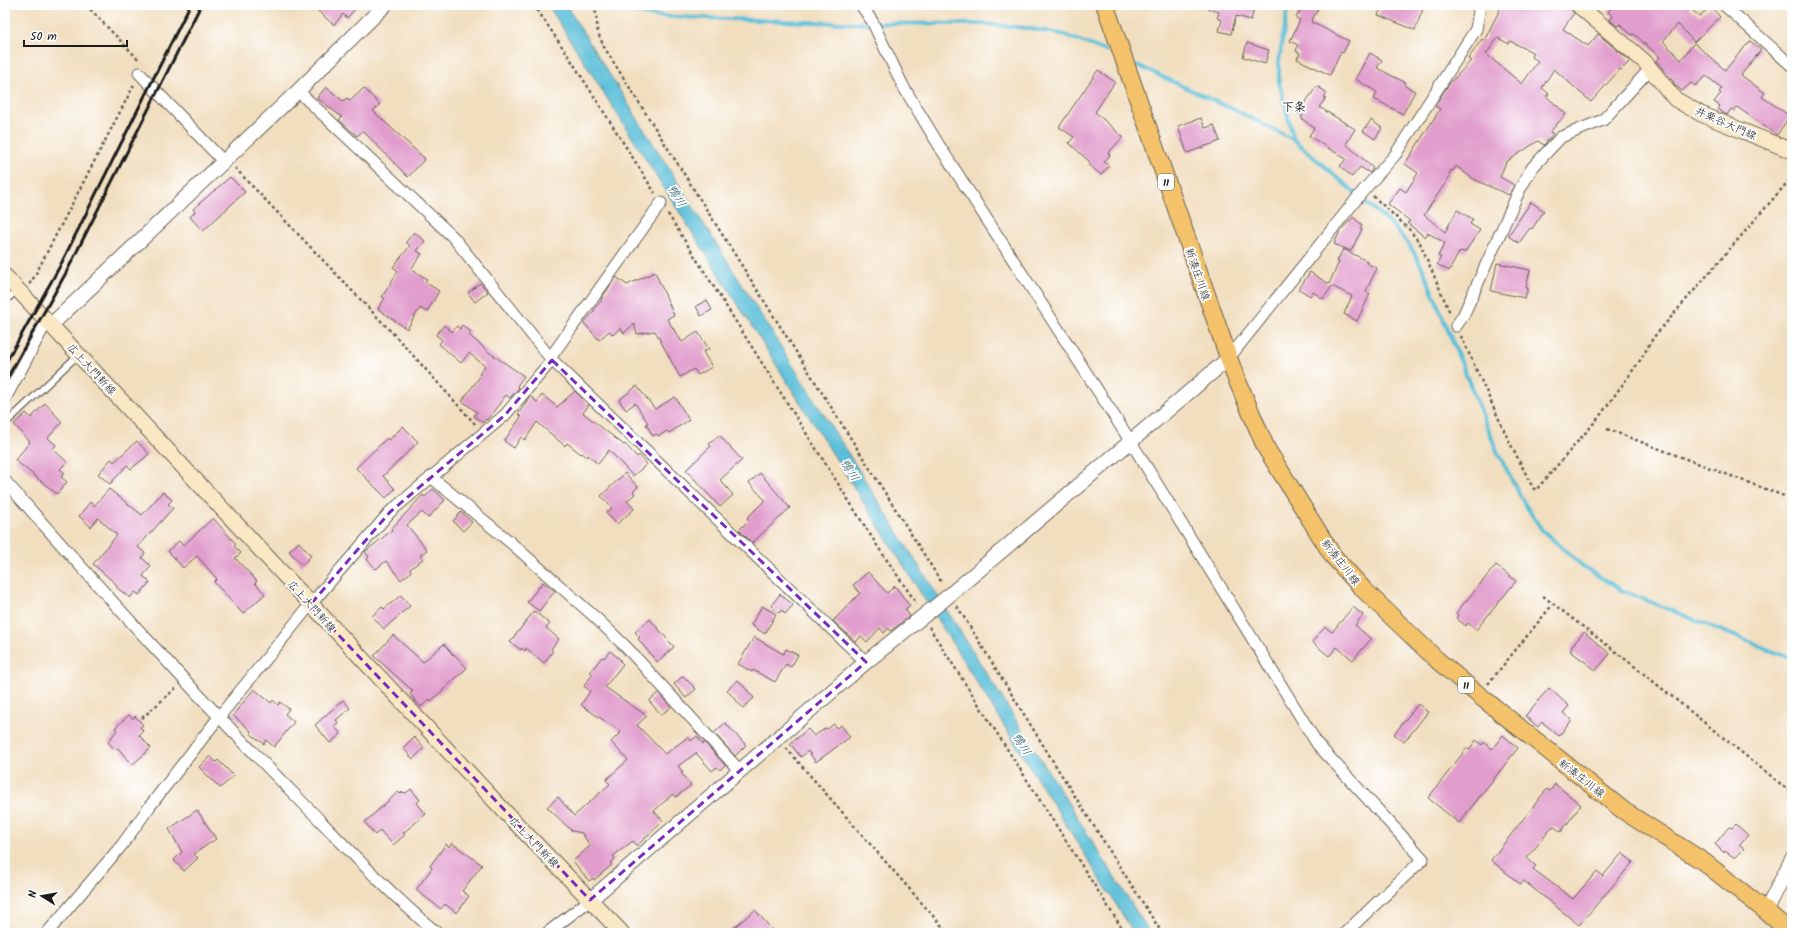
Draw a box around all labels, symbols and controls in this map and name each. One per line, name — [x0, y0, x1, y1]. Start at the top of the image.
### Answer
scale bar — [24, 22, 127, 48]
text: 50 m — [30, 27, 57, 46]
district label: 下条 — [1282, 98, 1306, 117]
street label: 井栗谷大門線 — [1692, 102, 1759, 146]
road number: 11 — [1158, 174, 1174, 190]
water label: 鴨川 — [662, 181, 691, 211]
street label: 新湊庄川線 — [1180, 245, 1215, 303]
street label: 広上大門新線 — [62, 339, 120, 400]
water label: 鴨川 — [835, 455, 864, 485]
street label: 新湊庄川線 — [1316, 535, 1364, 590]
street label: 広上大門新線 — [282, 576, 340, 637]
road number: 11 — [1458, 677, 1474, 693]
water label: 鴨川 — [1007, 729, 1036, 759]
street label: 新湊庄川線 — [1554, 755, 1609, 803]
street label: 広上大門新線 — [504, 813, 563, 873]
north arrow — [22, 876, 62, 916]
text: N — [24, 889, 43, 899]

